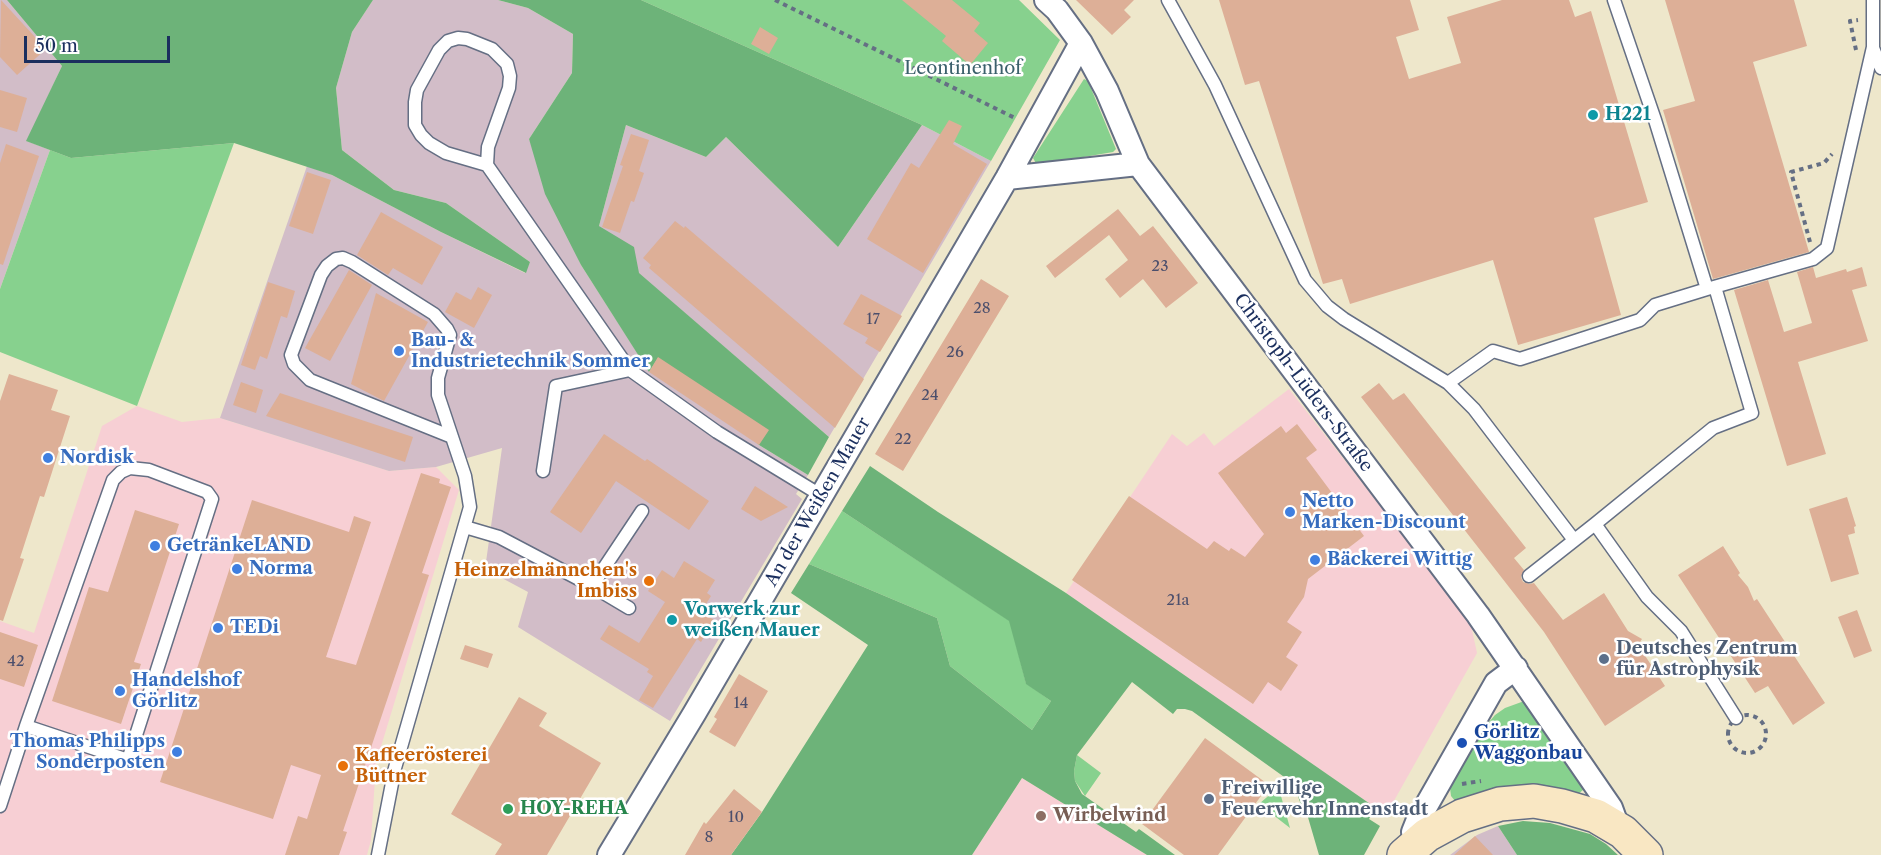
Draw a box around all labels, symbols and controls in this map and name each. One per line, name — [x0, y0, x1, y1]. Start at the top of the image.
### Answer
scale bar — [27, 24, 172, 62]
text: 50 m — [35, 35, 78, 57]
park label: Leontinenhof — [904, 58, 1022, 80]
place label: H221 — [1605, 104, 1651, 126]
marker: H221 — [1586, 108, 1600, 122]
house number: 23 — [1152, 258, 1168, 276]
street label: Christoph-Lüders-Straße — [1229, 290, 1377, 476]
house number: 28 — [973, 300, 991, 318]
house number: 17 — [866, 311, 880, 329]
place label: Bau- & Industrietechnik Sommer — [411, 330, 650, 372]
marker: Bau- & Industrietechnik Sommer — [392, 344, 406, 358]
house number: 26 — [946, 344, 964, 362]
house number: 24 — [921, 387, 939, 405]
street label: An der Weißen Mauer — [761, 414, 875, 590]
house number: 22 — [894, 431, 912, 449]
place label: Nordisk — [60, 447, 134, 469]
marker: Nordisk — [41, 451, 55, 465]
place label: Netto Marken-Discount — [1302, 491, 1466, 534]
marker: Netto Marken-Discount — [1283, 505, 1297, 519]
place label: GetränkeLAND — [167, 535, 311, 557]
marker: GetränkeLAND — [148, 539, 162, 553]
place label: Bäckerei Wittig — [1327, 549, 1472, 571]
marker: Bäckerei Wittig — [1308, 553, 1322, 567]
place label: Norma — [249, 558, 313, 580]
place label: Heinzelmännchen's Imbiss — [454, 560, 637, 602]
marker: Norma — [230, 562, 244, 576]
marker: Heinzelmännchen's Imbiss — [642, 574, 656, 588]
house number: 21a — [1167, 592, 1189, 610]
place label: Vorwerk zur weißen Mauer — [684, 599, 820, 642]
marker: Vorwerk zur weißen Mauer — [665, 613, 679, 627]
place label: TEDi — [230, 617, 279, 639]
marker: TEDi — [211, 621, 225, 635]
place label: Deutsches Zentrum für Astrophysik — [1616, 638, 1798, 680]
marker: Deutsches Zentrum für Astrophysik — [1597, 652, 1611, 666]
house number: 42 — [7, 653, 25, 671]
place label: Handelshof Görlitz — [132, 670, 240, 712]
marker: Handelshof Görlitz — [113, 684, 127, 698]
house number: 14 — [734, 695, 748, 713]
place label: Görlitz Waggonbau — [1474, 722, 1583, 764]
place label: Thomas Philipps Sonderposten — [10, 731, 165, 774]
marker: Görlitz Waggonbau — [1455, 736, 1469, 750]
marker: Thomas Philipps Sonderposten — [170, 745, 184, 759]
place label: Kaffeerösterei Büttner — [355, 745, 487, 788]
marker: Kaffeerösterei Büttner — [336, 759, 350, 773]
place label: Freiwillige Feuerwehr Innenstadt — [1221, 778, 1428, 820]
marker: Freiwillige Feuerwehr Innenstadt — [1202, 792, 1216, 806]
place label: HOY-REHA — [520, 798, 628, 820]
marker: HOY-REHA — [501, 802, 515, 816]
place label: Wirbelwind — [1053, 805, 1166, 827]
house number: 10 — [728, 809, 744, 827]
marker: Wirbelwind — [1034, 809, 1048, 823]
house number: 8 — [705, 829, 713, 847]

